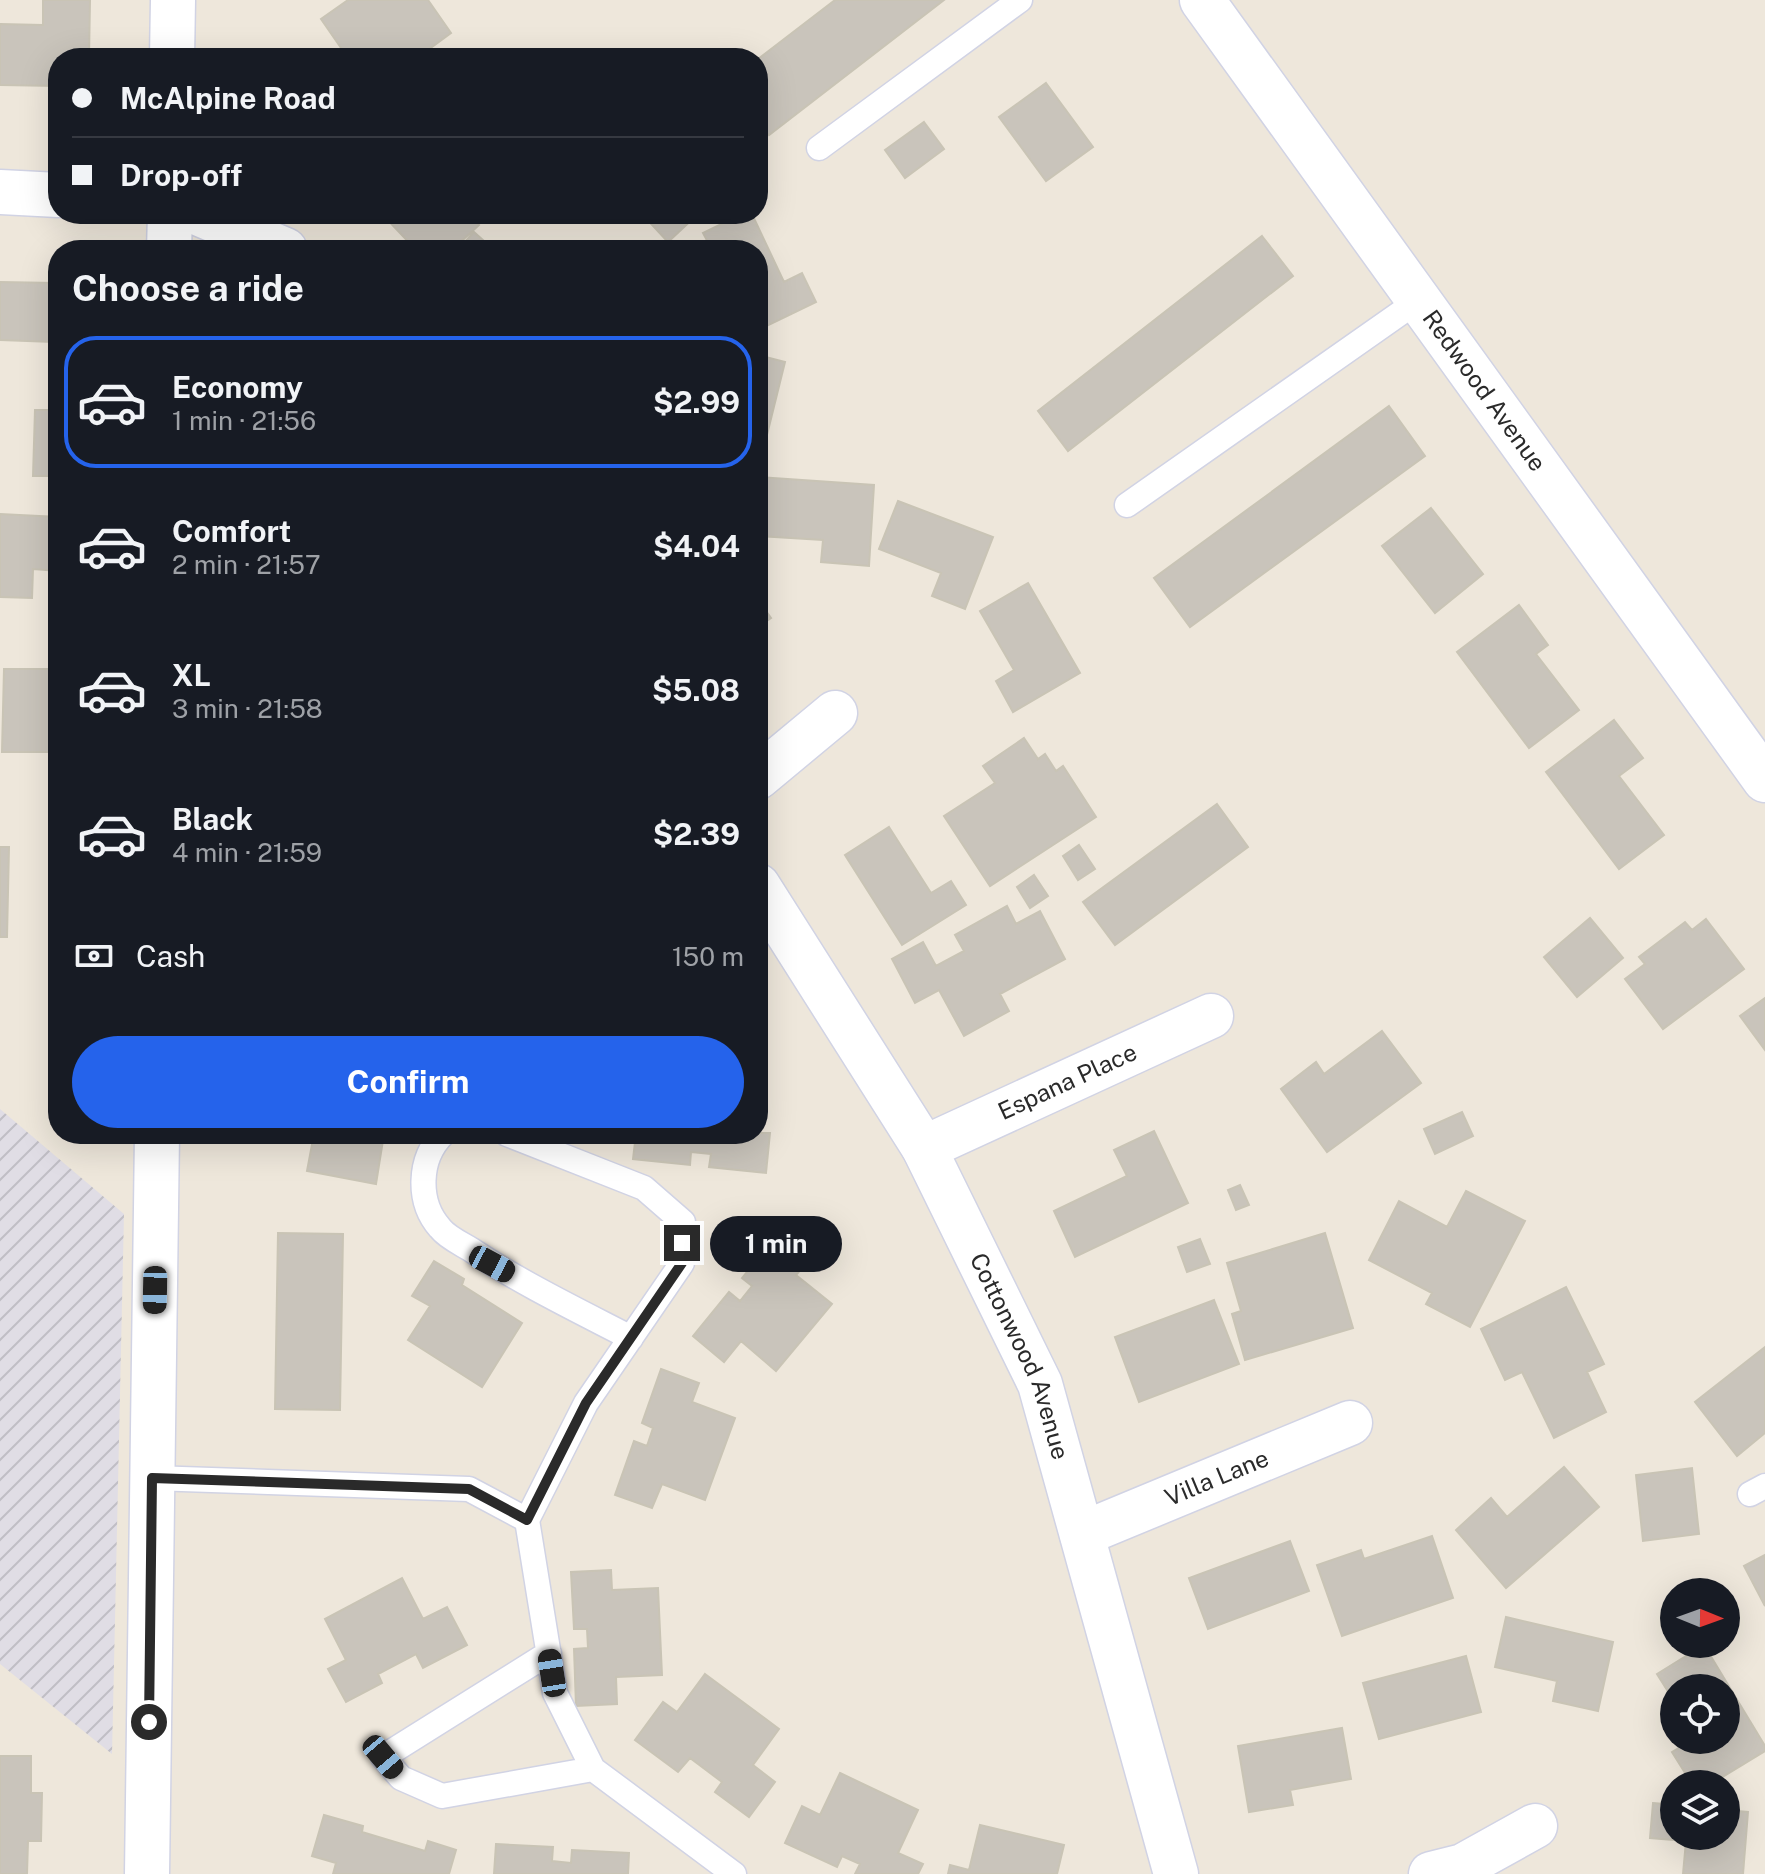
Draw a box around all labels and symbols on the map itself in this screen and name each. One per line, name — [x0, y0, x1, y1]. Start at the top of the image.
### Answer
street label: Redwood Avenue — [1417, 304, 1552, 476]
street label: Espana Place — [993, 1037, 1141, 1125]
callout: 1 min — [710, 1215, 842, 1271]
route end — [664, 1225, 700, 1261]
car — [465, 1242, 519, 1286]
street label: Cottonwood Avenue — [965, 1248, 1075, 1463]
car — [143, 1266, 167, 1314]
street label: Villa Lane — [1160, 1443, 1273, 1511]
north arrow — [1660, 1578, 1740, 1658]
car — [536, 1647, 568, 1699]
route start — [131, 1704, 167, 1740]
car — [358, 1731, 408, 1783]

